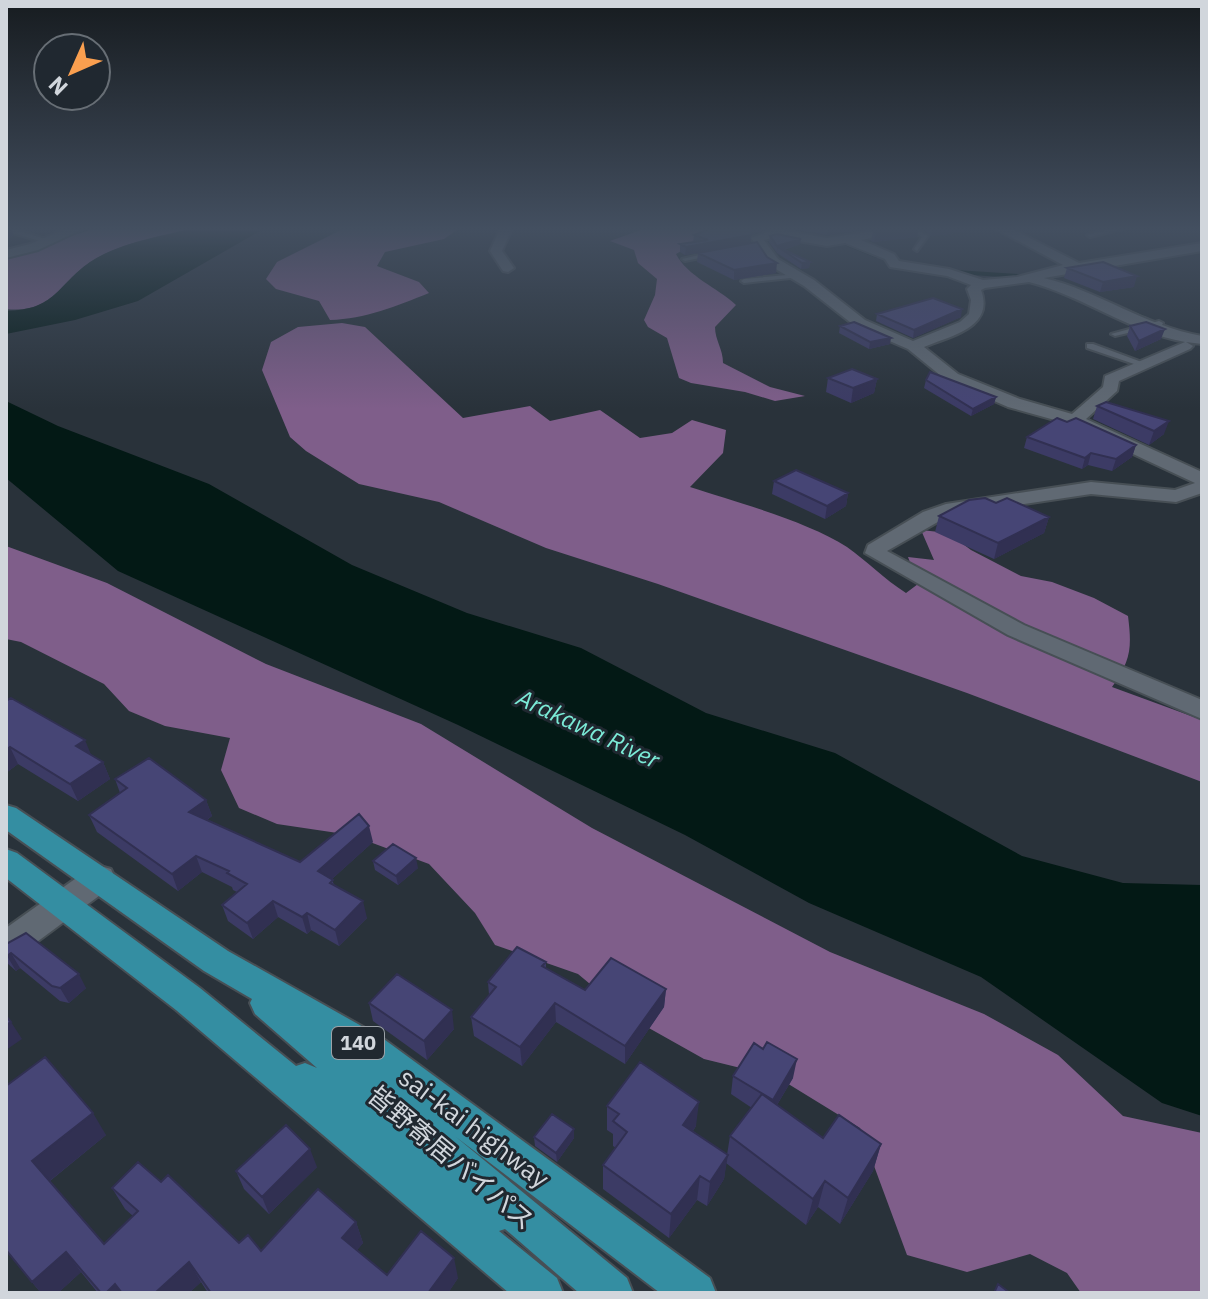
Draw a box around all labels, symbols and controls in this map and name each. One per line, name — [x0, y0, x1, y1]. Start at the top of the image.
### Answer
north arrow — [32, 32, 112, 112]
text: N — [42, 71, 73, 102]
water label: Arakawa River — [511, 681, 666, 776]
road number: 140 — [332, 1027, 384, 1059]
street label: sai-kai highway — [393, 1060, 557, 1195]
street label: 皆野寄居バイパス — [361, 1078, 542, 1237]

